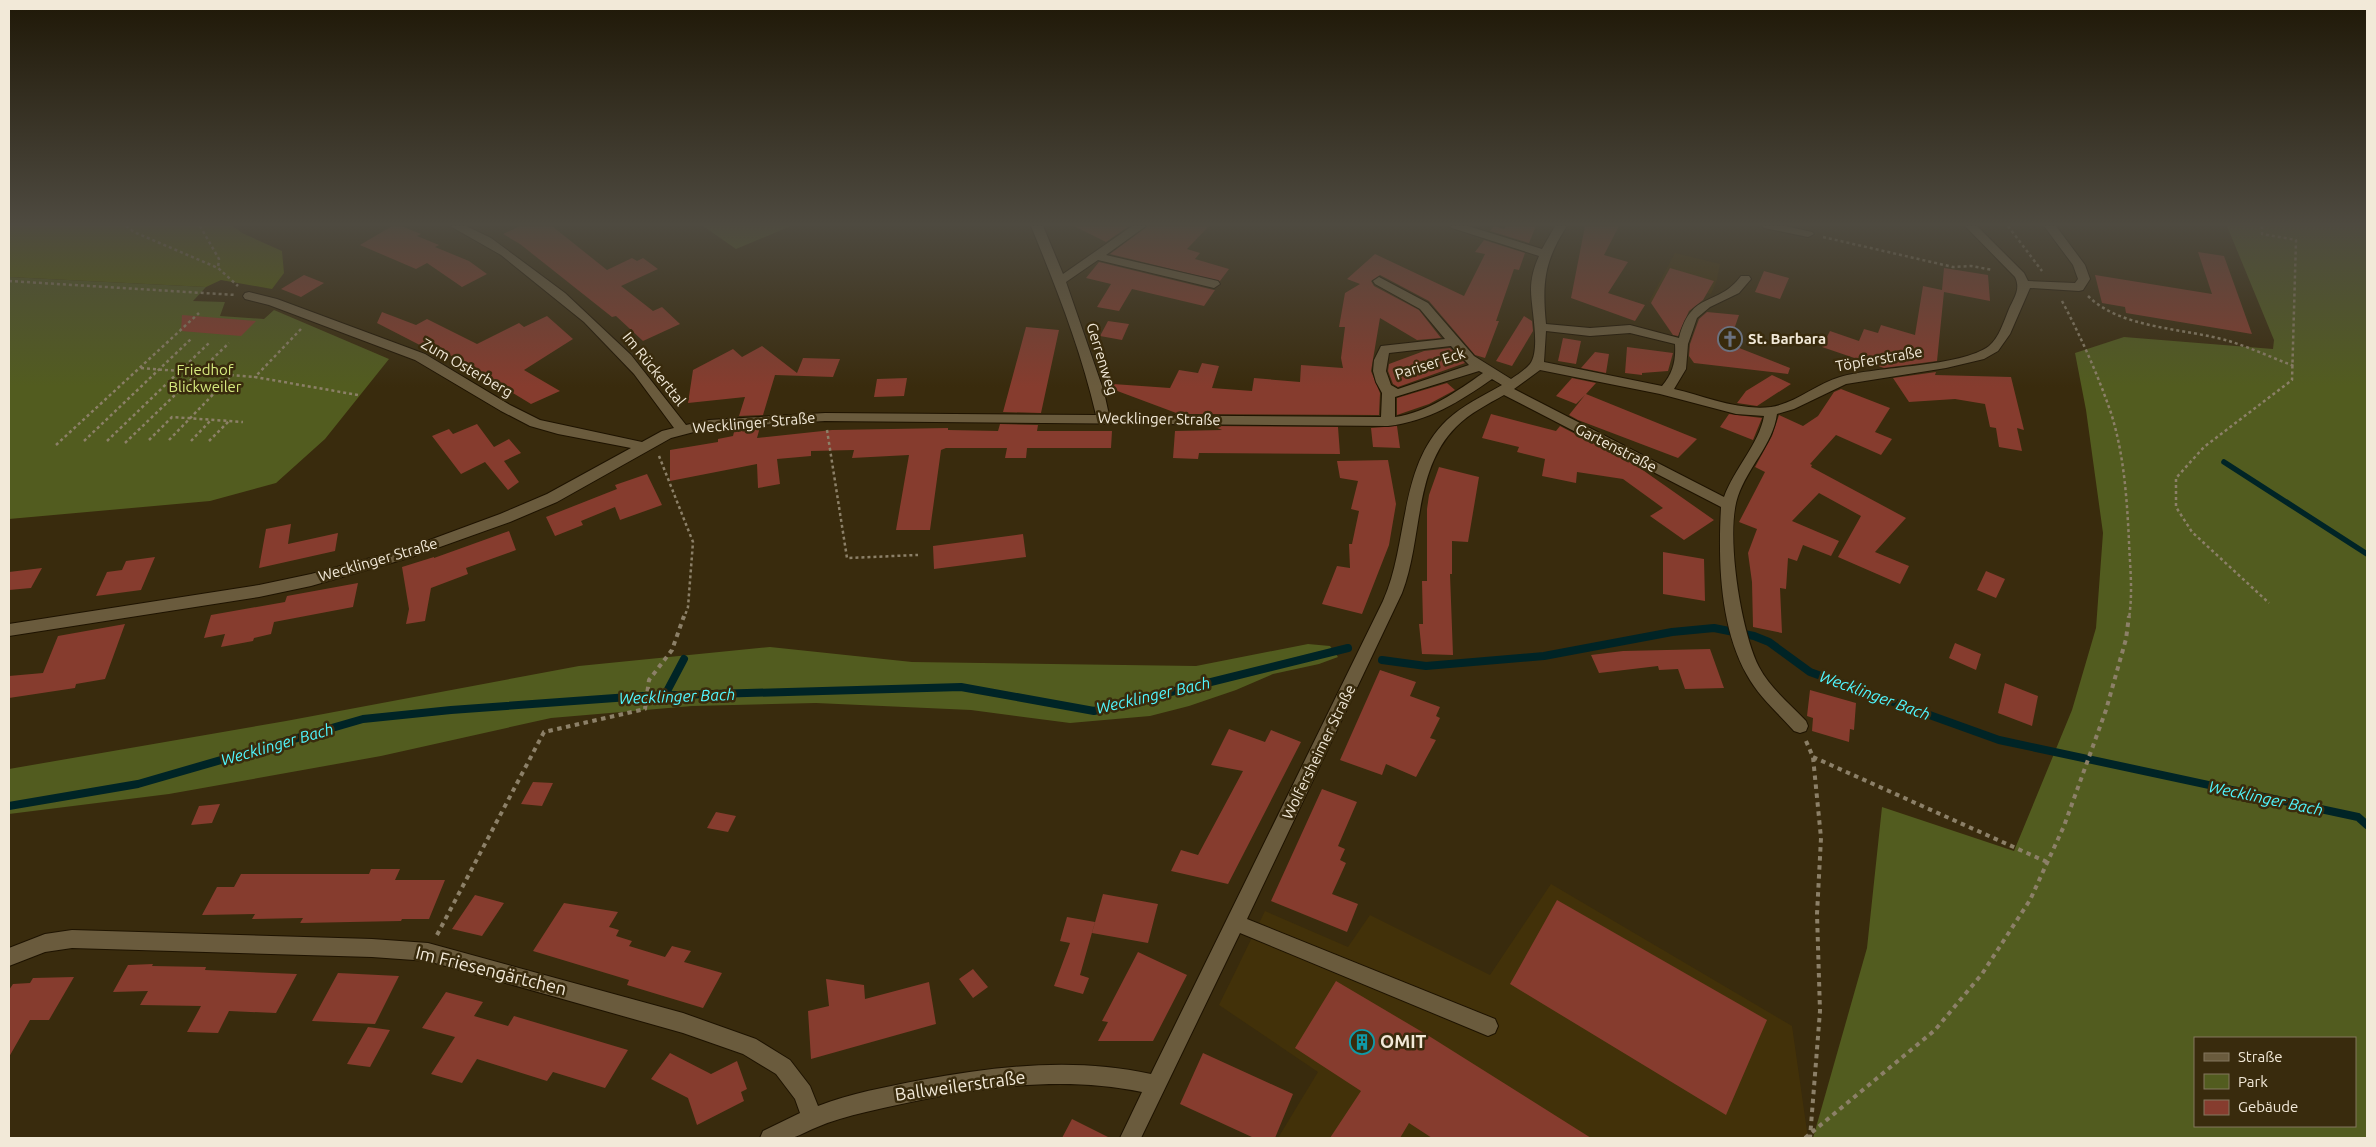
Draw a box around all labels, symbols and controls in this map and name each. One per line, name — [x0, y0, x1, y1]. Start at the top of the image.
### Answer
street label: Gerrenweg — [1083, 321, 1122, 397]
church icon: St. Barbara — [1717, 326, 1743, 352]
street label: Im Rückerttal — [620, 328, 689, 409]
place label: St. Barbara — [1748, 330, 1826, 347]
street label: Zum Osterberg — [419, 335, 516, 401]
street label: Töpferstraße — [1834, 343, 1924, 375]
street label: Pariser Eck — [1393, 344, 1467, 383]
park label: Friedhof Blickweiler — [168, 361, 242, 395]
street label: Wecklinger Straße — [692, 409, 816, 436]
street label: Wecklinger Straße — [1097, 409, 1221, 428]
street label: Gartenstraße — [1573, 420, 1660, 475]
street label: Wecklinger Straße — [316, 534, 439, 585]
water label: Wecklinger Bach — [1817, 667, 1933, 723]
water label: Wecklinger Bach — [1094, 673, 1212, 717]
street label: Wolfersheimer Straße — [1279, 682, 1359, 822]
water label: Wecklinger Bach — [618, 685, 736, 707]
water label: Wecklinger Bach — [219, 719, 335, 769]
water label: Wecklinger Bach — [2207, 777, 2325, 819]
street label: Im Friesengärtchen — [414, 942, 569, 998]
building icon: OMIT — [1349, 1029, 1375, 1055]
place label: OMIT — [1380, 1031, 1427, 1051]
legend — [2194, 1037, 2356, 1127]
text: Straße — [2238, 1048, 2282, 1065]
street label: Ballweilerstraße — [893, 1066, 1026, 1104]
text: Park — [2238, 1073, 2268, 1090]
text: Gebäude — [2238, 1098, 2298, 1115]

